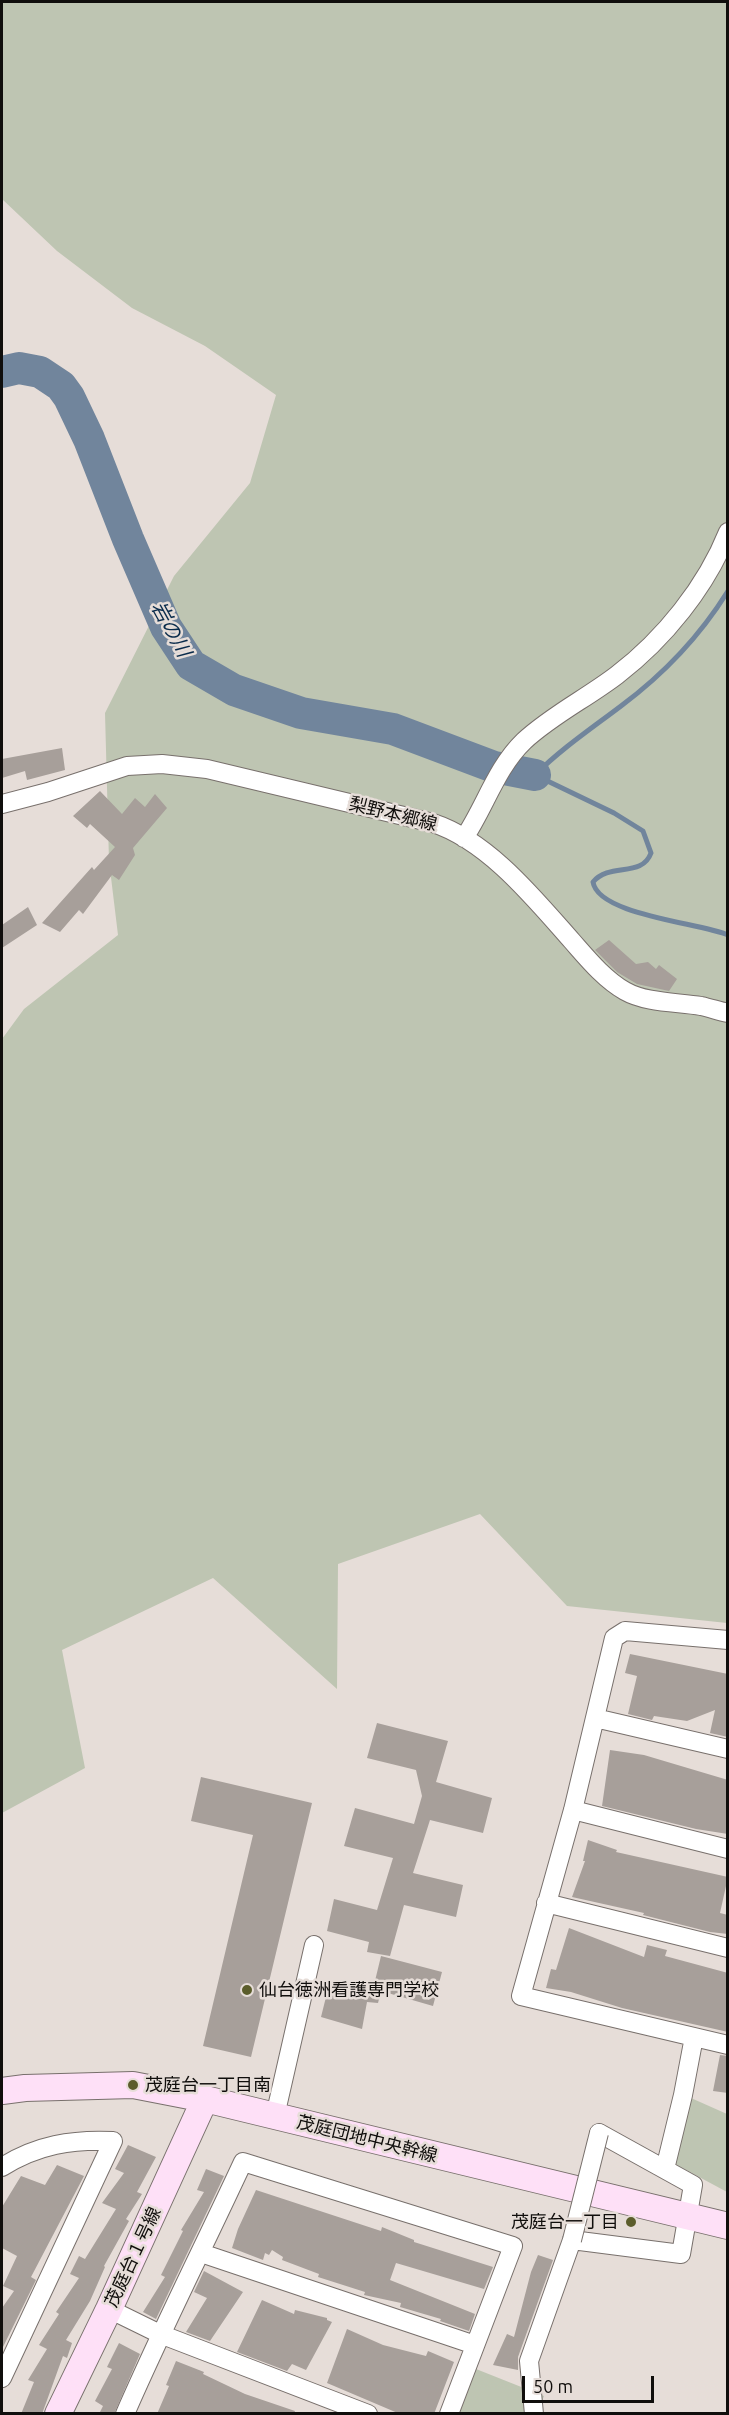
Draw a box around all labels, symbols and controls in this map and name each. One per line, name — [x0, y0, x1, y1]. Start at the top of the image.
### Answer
water label: 岩の川 — [146, 597, 196, 661]
street label: 梨野本郷線 — [347, 793, 439, 835]
place label: 仙台徳洲看護専門学校 — [259, 1979, 439, 2001]
marker: 仙台徳洲看護専門学校 — [240, 1983, 254, 1997]
place label: 茂庭台一丁目南 — [145, 2074, 271, 2096]
marker: 茂庭台一丁目南 — [126, 2078, 140, 2092]
street label: 茂庭団地中央幹線 — [295, 2111, 439, 2167]
street label: 茂庭台１号線 — [100, 2203, 166, 2311]
place label: 茂庭台一丁目 — [511, 2211, 619, 2233]
marker: 茂庭台一丁目 — [624, 2215, 638, 2229]
scale bar — [525, 2364, 657, 2402]
text: 50 m — [533, 2376, 573, 2396]

